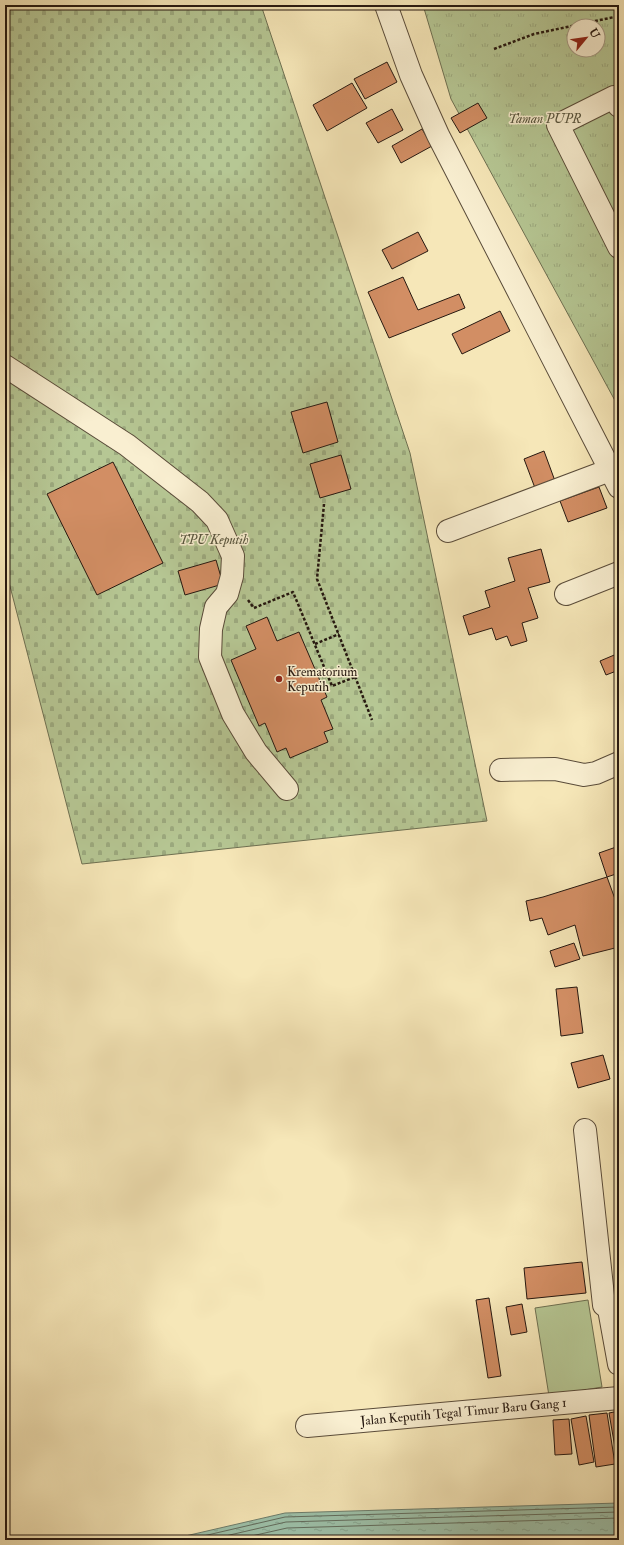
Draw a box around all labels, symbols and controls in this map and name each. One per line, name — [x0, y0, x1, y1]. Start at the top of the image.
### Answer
north arrow — [566, 18, 606, 58]
text: U — [586, 26, 603, 41]
park label: Taman PUPR — [508, 111, 582, 127]
park label: TPU Keputih — [179, 532, 249, 548]
place label: Krematorium Keputih — [287, 664, 357, 696]
marker: Krematorium Keputih — [274, 674, 284, 684]
street label: Jalan Keputih Tegal Timur Baru Gang 1 — [359, 1395, 568, 1429]

